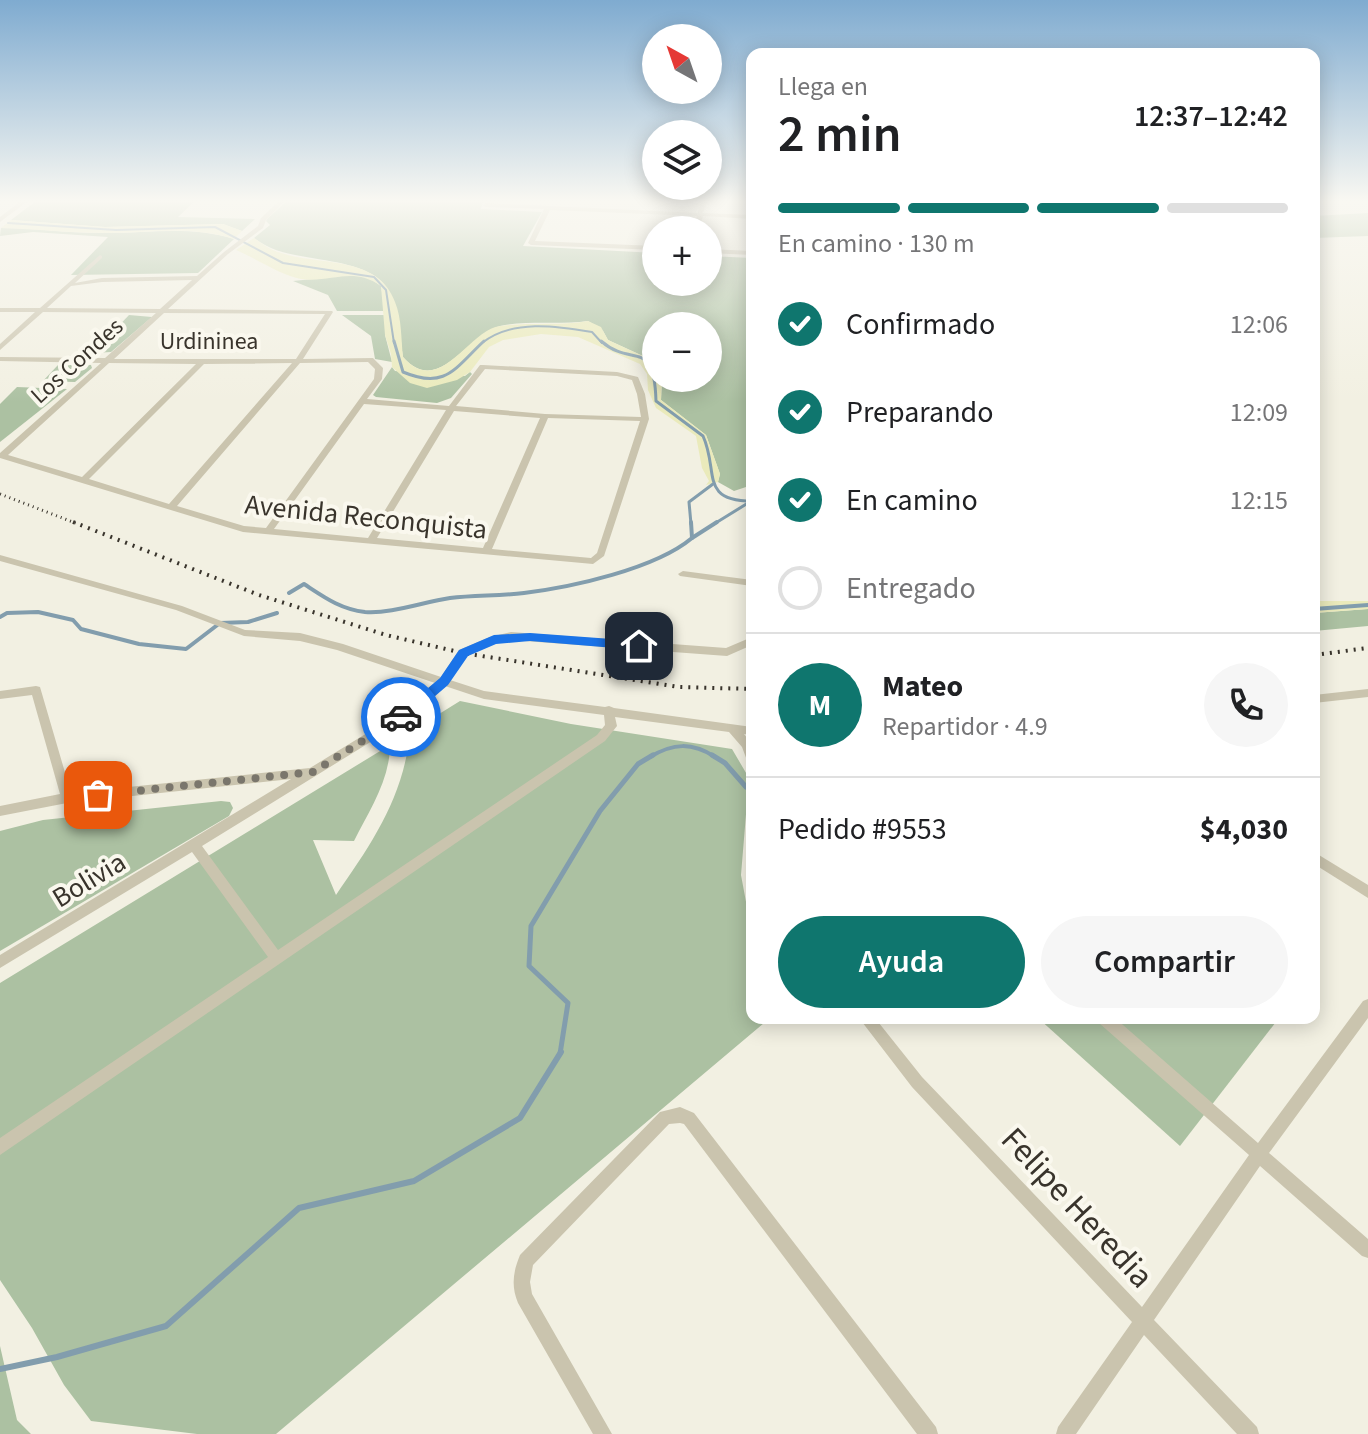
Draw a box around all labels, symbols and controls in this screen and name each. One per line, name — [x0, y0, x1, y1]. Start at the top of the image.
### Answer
north arrow — [642, 24, 722, 104]
map controls — [642, 24, 722, 392]
text: Llega en — [778, 68, 868, 105]
text: 12:37–12:42 — [1134, 95, 1288, 138]
text: 2 min — [778, 98, 902, 172]
button: layers — [642, 120, 722, 200]
button: + — [642, 216, 722, 296]
text: En camino · 130 m — [778, 225, 974, 262]
icon: check — [778, 302, 822, 346]
text: Confirmado — [846, 303, 995, 346]
text: 12:06 — [1230, 306, 1288, 343]
street label: Los Condes — [23, 310, 131, 412]
button: − — [642, 312, 722, 392]
street label: Urdininea — [160, 324, 258, 359]
icon: check — [778, 390, 822, 434]
text: Preparando — [846, 391, 993, 434]
text: 12:09 — [1230, 394, 1288, 431]
icon: check — [778, 478, 822, 522]
text: En camino — [846, 479, 978, 522]
text: 12:15 — [1230, 482, 1288, 519]
street label: Avenida Reconquista — [243, 484, 489, 550]
text: Entregado — [846, 567, 976, 610]
pin — [605, 612, 673, 680]
icon: home — [617, 624, 661, 668]
button: phone — [1204, 663, 1288, 747]
text: Mateo — [882, 665, 963, 708]
courier — [361, 677, 441, 757]
text: M — [809, 684, 831, 727]
icon: car — [379, 695, 423, 739]
text: Repartidor · 4.9 — [882, 708, 1048, 745]
pin — [64, 761, 132, 829]
icon: bag — [76, 773, 120, 817]
text: Pedido #9553 — [778, 808, 947, 851]
text: $4,030 — [1200, 808, 1288, 851]
street label: Bolivia — [45, 842, 133, 918]
button: Ayuda — [778, 916, 1025, 1008]
button: Compartir — [1041, 916, 1288, 1008]
street label: Felipe Heredia — [989, 1117, 1165, 1299]

